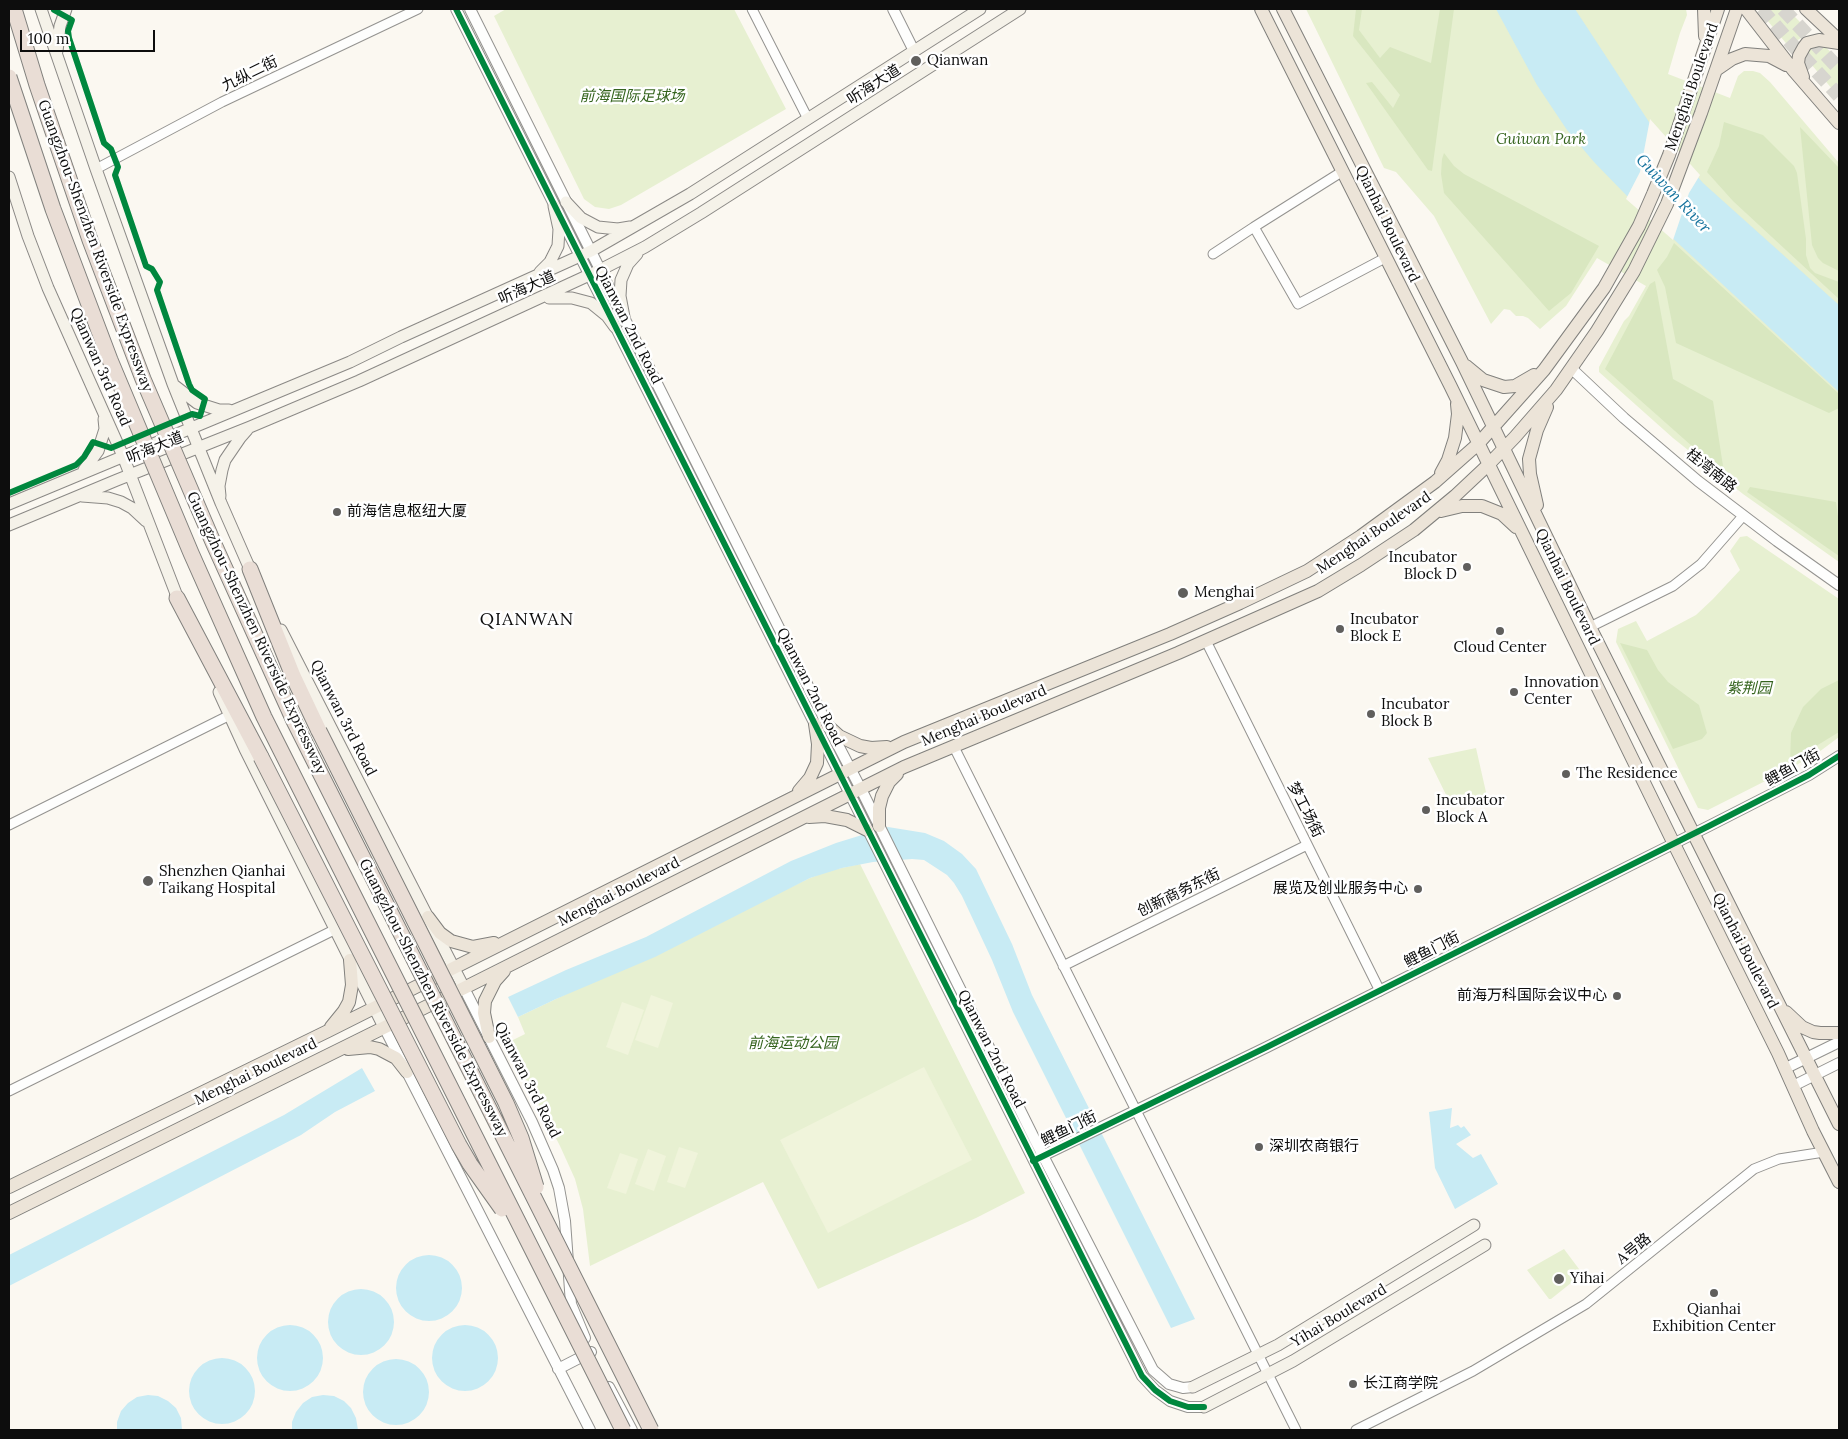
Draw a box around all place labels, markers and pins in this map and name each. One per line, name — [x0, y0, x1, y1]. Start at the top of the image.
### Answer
place label: Qianwan — [927, 52, 988, 70]
marker: Qianwan — [909, 54, 923, 68]
place label: 前海信息枢纽大厦 — [347, 503, 467, 521]
marker: 前海信息枢纽大厦 — [331, 506, 343, 518]
place label: Incubator Block D — [1389, 549, 1457, 584]
marker: Incubator Block D — [1461, 561, 1473, 573]
place label: Menghai — [1194, 584, 1254, 602]
marker: Menghai — [1176, 586, 1190, 600]
place label: Incubator Block E — [1350, 611, 1418, 646]
marker: Incubator Block E — [1334, 623, 1346, 635]
marker: Cloud Center — [1494, 625, 1506, 637]
place label: Cloud Center — [1453, 639, 1547, 657]
place label: Innovation Center — [1524, 674, 1599, 709]
marker: Innovation Center — [1508, 686, 1520, 698]
place label: Incubator Block B — [1381, 696, 1449, 731]
marker: Incubator Block B — [1365, 708, 1377, 720]
place label: The Residence — [1576, 765, 1678, 783]
marker: The Residence — [1560, 768, 1572, 780]
place label: Incubator Block A — [1436, 792, 1504, 827]
marker: Incubator Block A — [1420, 804, 1432, 816]
place label: Shenzhen Qianhai Taikang Hospital — [159, 863, 285, 898]
marker: Shenzhen Qianhai Taikang Hospital — [141, 874, 155, 888]
place label: 展览及创业服务中心 — [1273, 880, 1408, 898]
marker: 展览及创业服务中心 — [1412, 883, 1424, 895]
place label: 前海万科国际会议中心 — [1457, 987, 1607, 1005]
marker: 前海万科国际会议中心 — [1611, 990, 1623, 1002]
place label: 深圳农商银行 — [1269, 1138, 1359, 1156]
marker: 深圳农商银行 — [1253, 1141, 1265, 1153]
place label: Yihai — [1570, 1270, 1605, 1288]
marker: Yihai — [1552, 1272, 1566, 1286]
marker: Qianhai Exhibition Center — [1708, 1287, 1720, 1299]
place label: Qianhai Exhibition Center — [1652, 1301, 1776, 1336]
place label: 长江商学院 — [1363, 1375, 1438, 1393]
marker: 长江商学院 — [1347, 1378, 1359, 1390]

